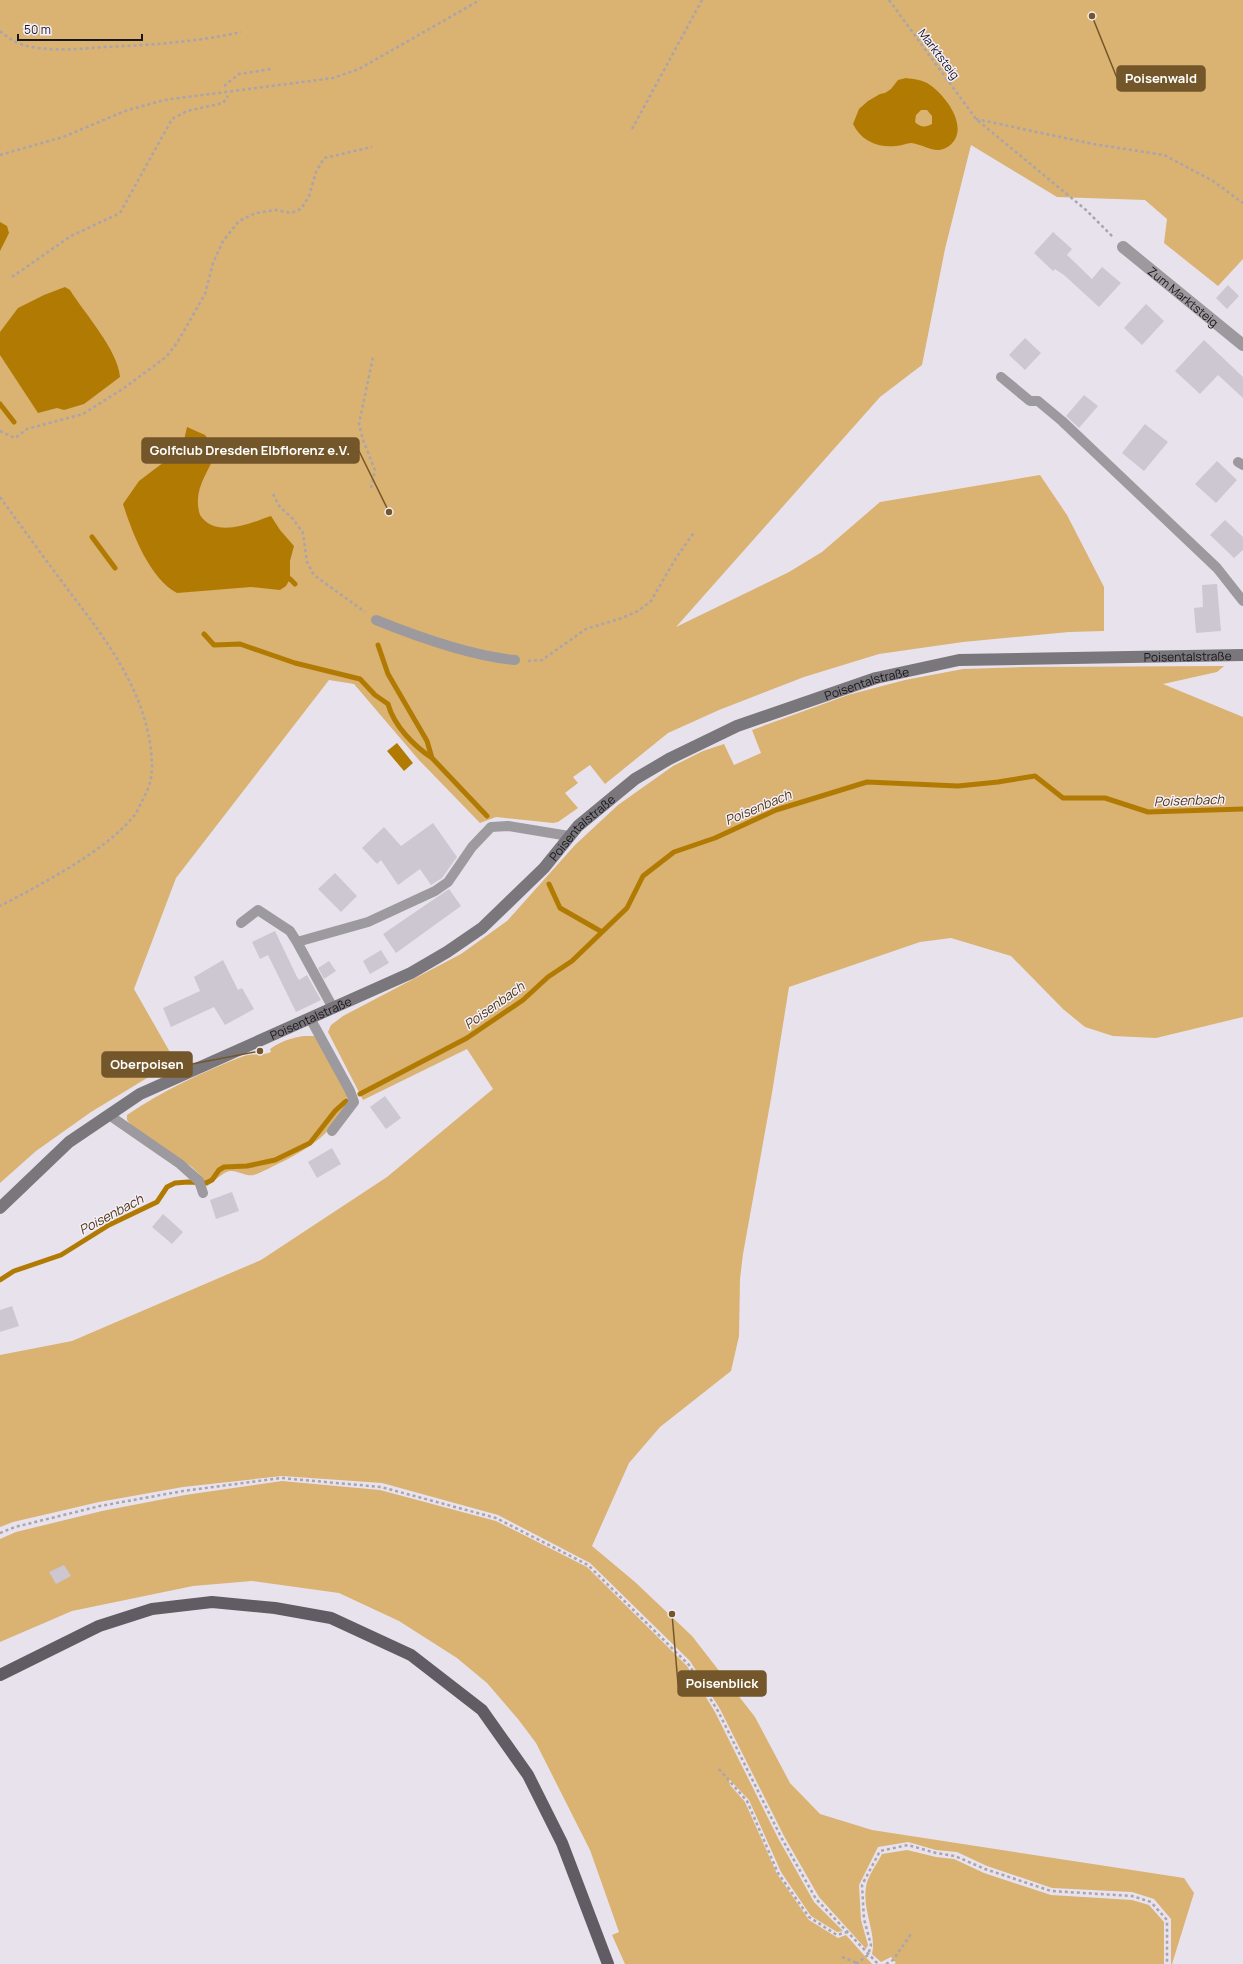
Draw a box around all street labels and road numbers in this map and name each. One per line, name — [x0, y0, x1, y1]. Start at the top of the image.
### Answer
street label: Marktsteig — [914, 25, 964, 83]
street label: Zum Marktsteig — [1144, 262, 1222, 330]
street label: Poisentalstraße — [1144, 647, 1232, 665]
street label: Poisentalstraße — [822, 663, 911, 704]
street label: Poisentalstraße — [545, 790, 619, 864]
street label: Poisentalstraße — [267, 992, 354, 1044]

